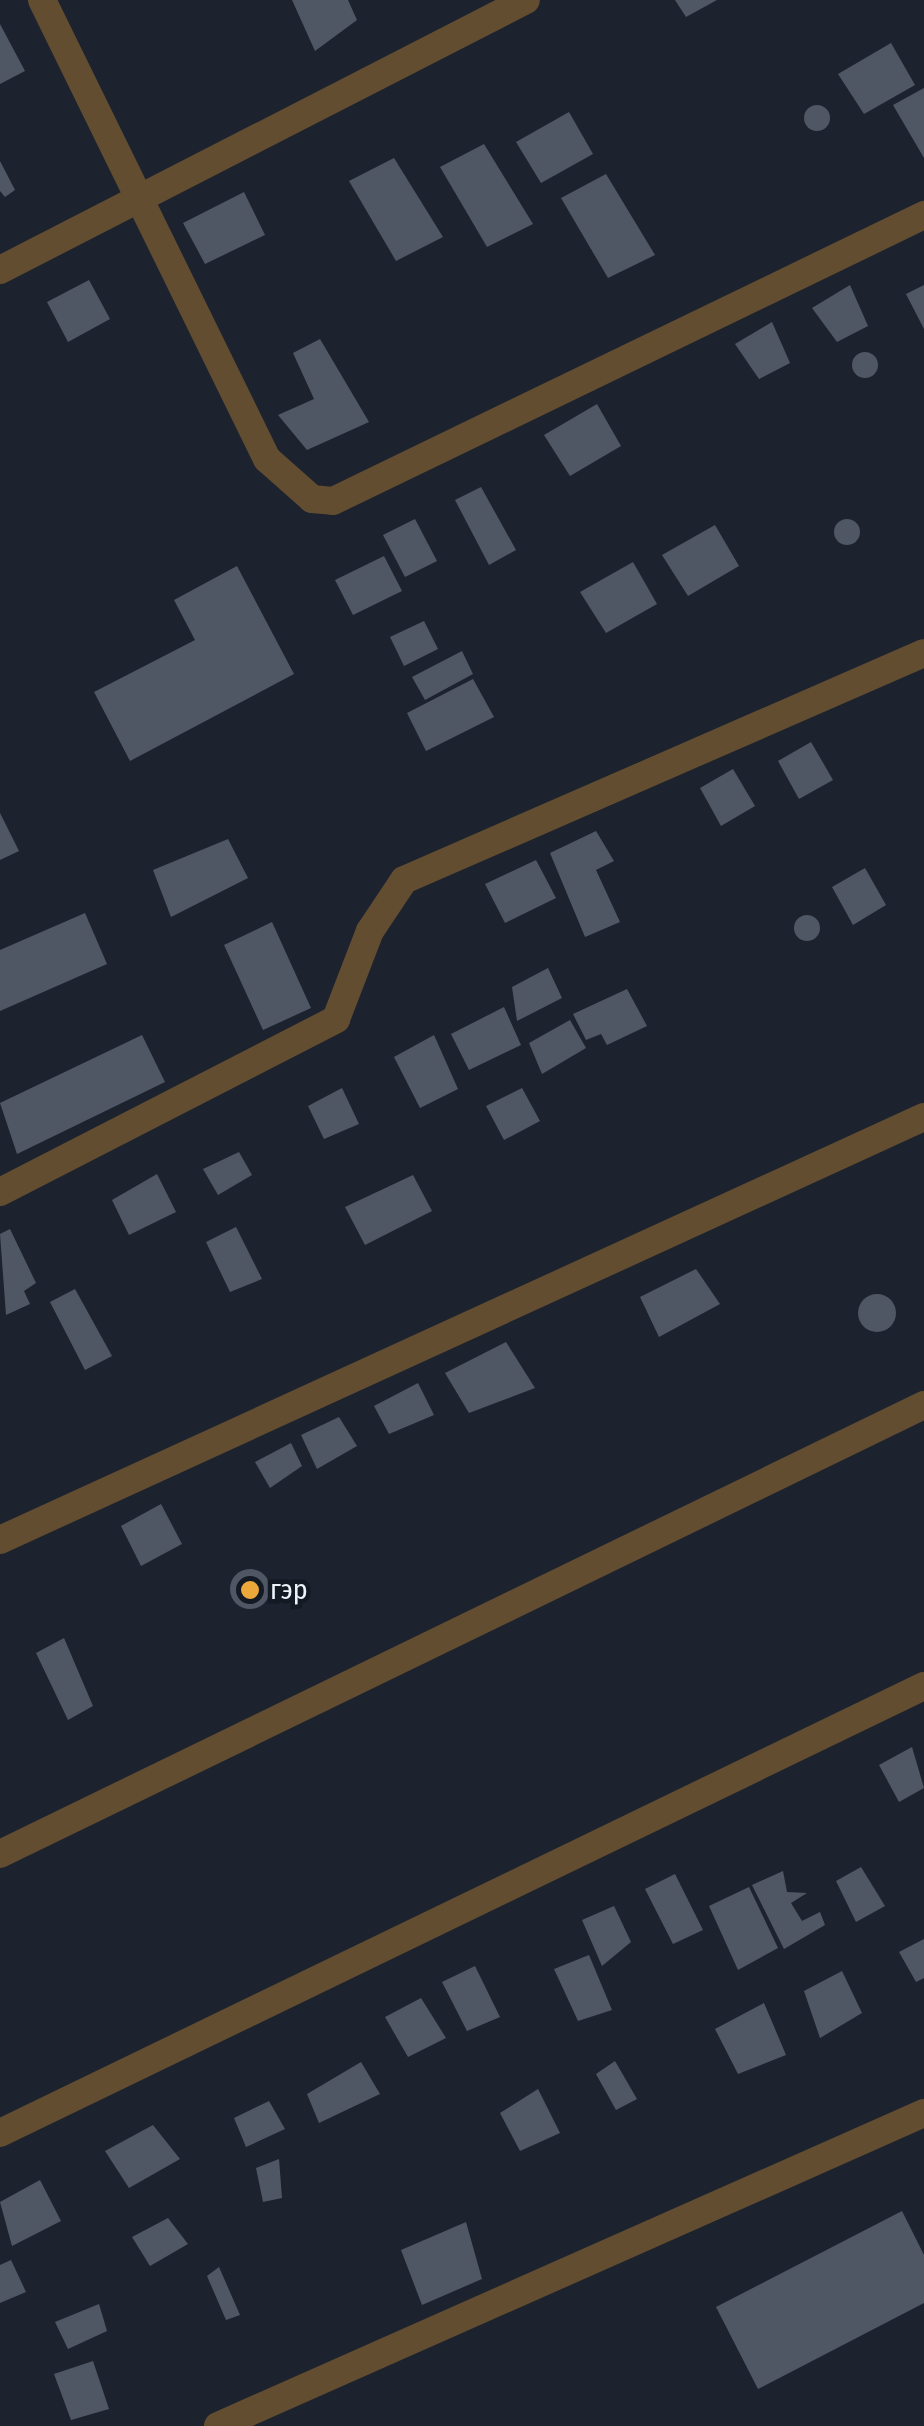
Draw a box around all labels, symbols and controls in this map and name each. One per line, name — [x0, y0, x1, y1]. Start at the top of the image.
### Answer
place label: гэр — [270, 1573, 308, 1607]
marker: гэр — [239, 1579, 261, 1601]

